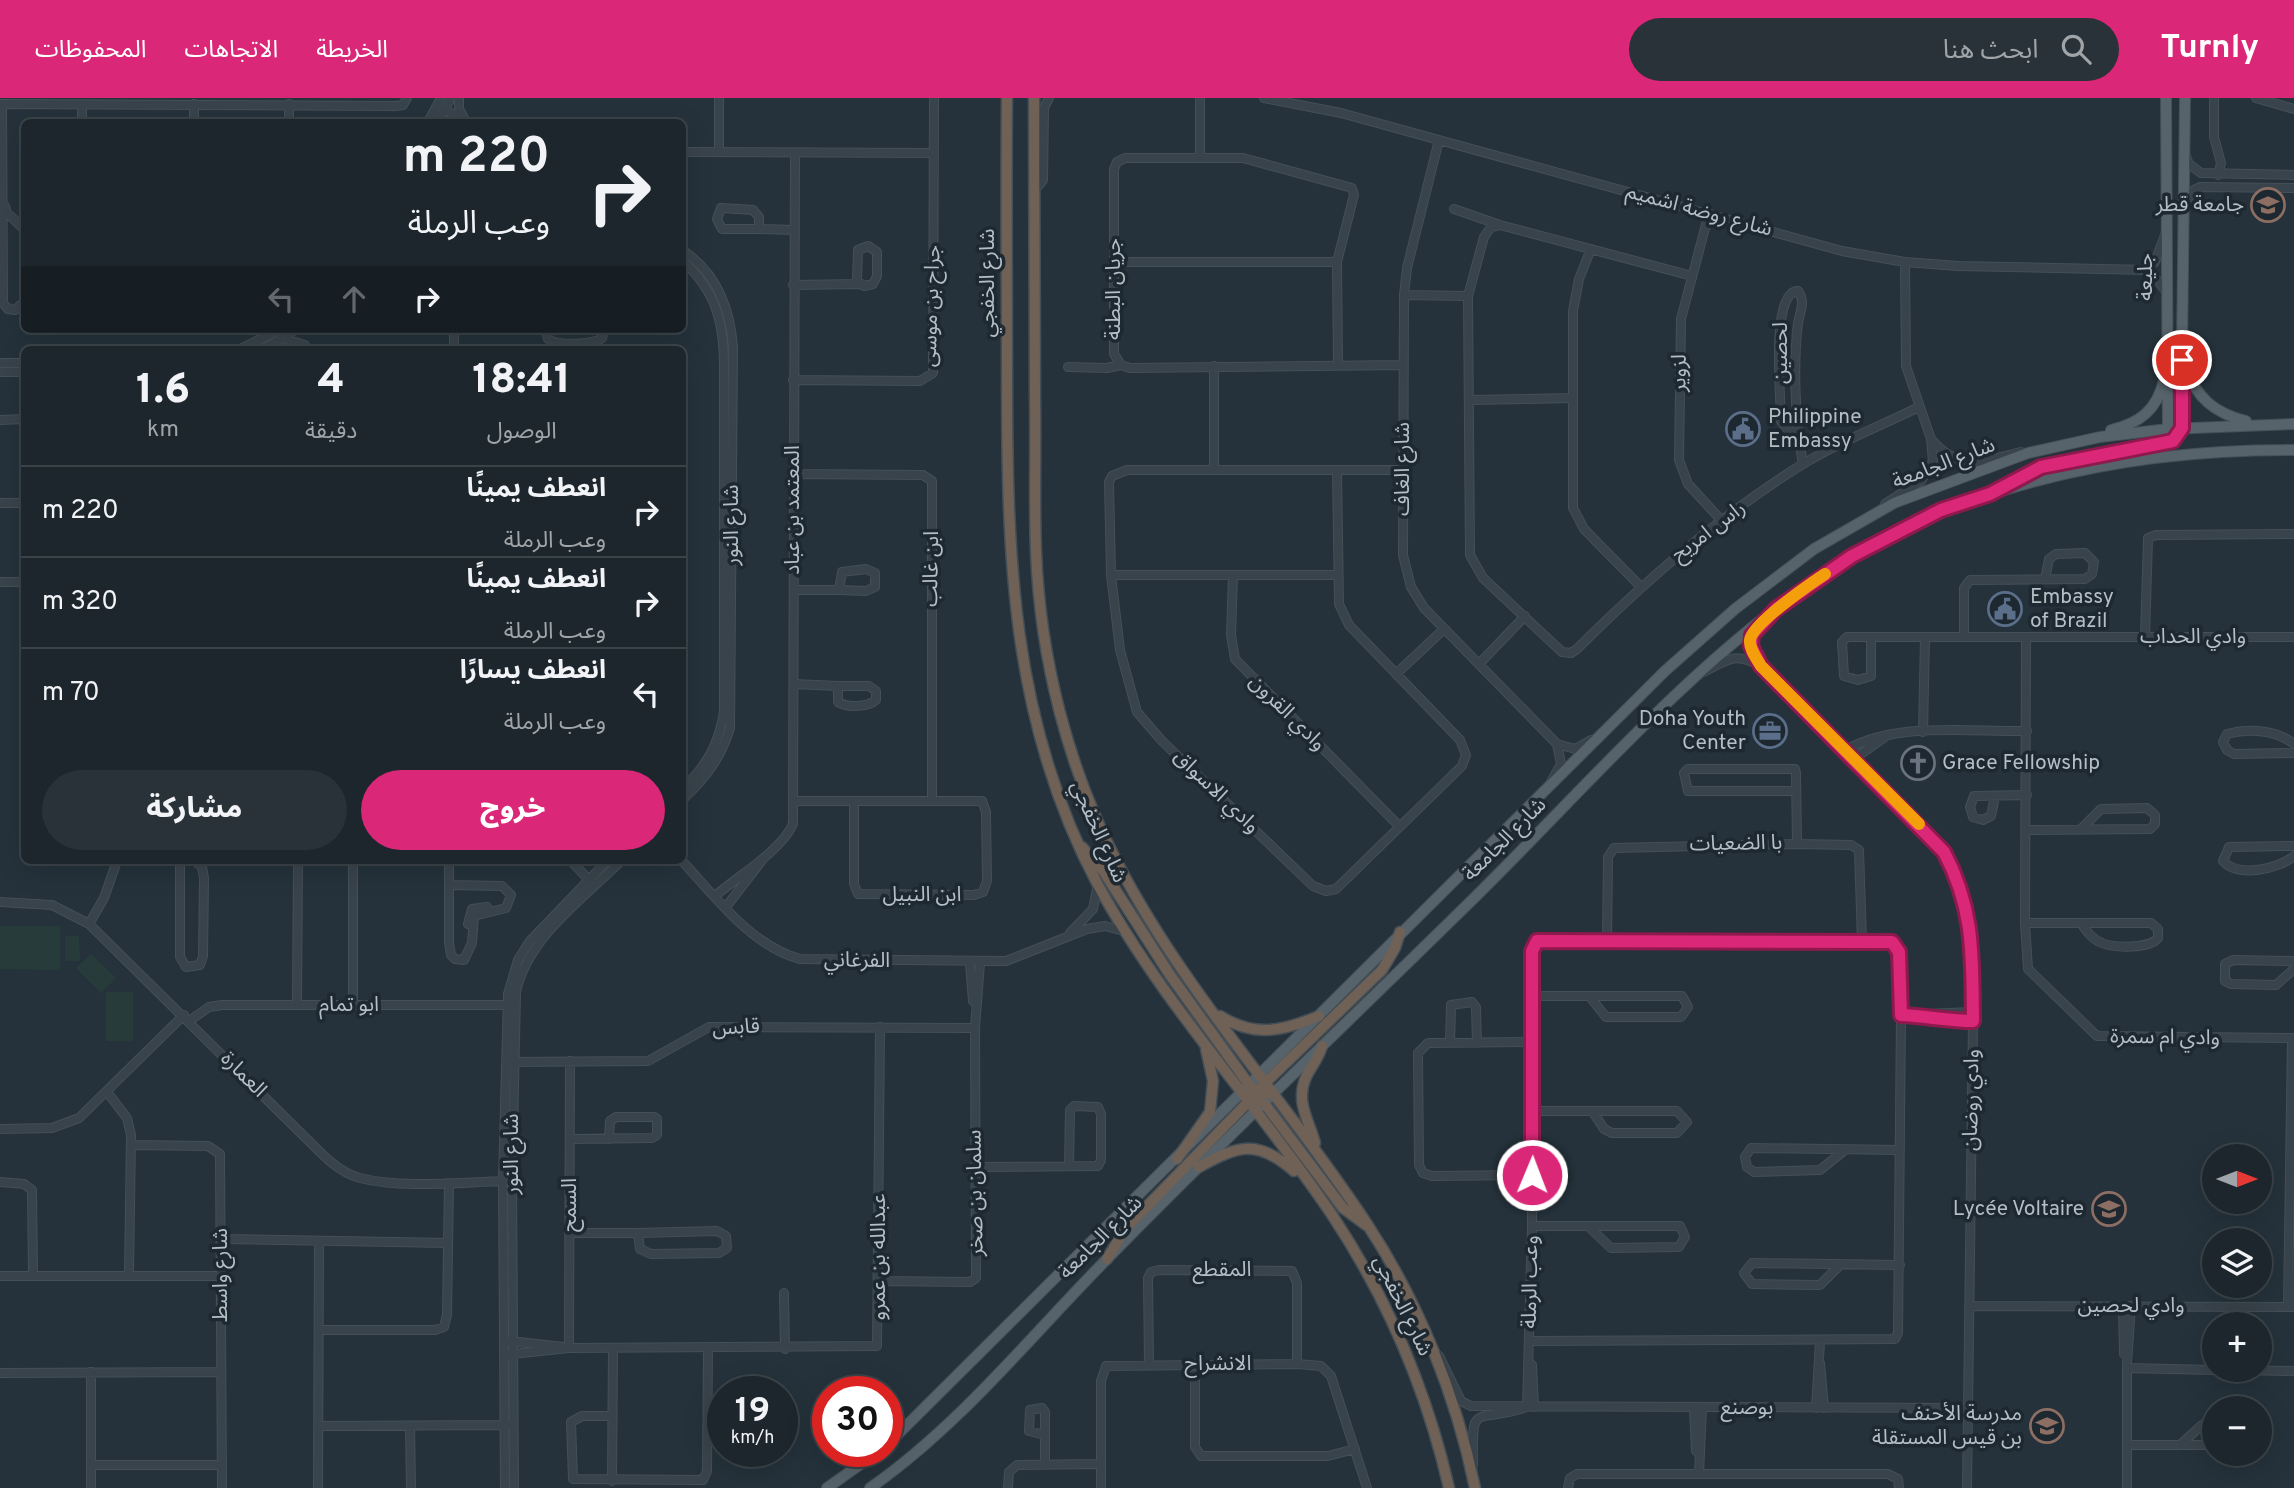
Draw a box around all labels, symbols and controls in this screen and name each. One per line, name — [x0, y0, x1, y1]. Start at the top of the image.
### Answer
search box — [1629, 18, 2119, 81]
text: Turnly — [2161, 28, 2259, 70]
icon: search — [2057, 30, 2095, 68]
text: ابحث هنا — [1943, 35, 2039, 68]
text: المحفوظات — [35, 36, 146, 66]
text: الاتجاهات — [184, 36, 278, 66]
text: الخريطة — [316, 36, 388, 66]
text: 220 m — [403, 128, 550, 190]
icon: right — [574, 147, 665, 238]
street label: شارع روضة اشميم — [1623, 179, 1775, 243]
school or university icon: جامعة قطر — [2249, 186, 2287, 224]
place label: جامعة قطر — [2155, 192, 2244, 219]
text: وعب الرملة — [408, 205, 550, 245]
street label: شارع الخفجي — [975, 229, 1002, 337]
street label: جريان البطنة — [1101, 238, 1128, 340]
street label: جراح بن موسى — [916, 244, 948, 368]
street label: جليعة — [2133, 253, 2160, 301]
icon: left — [262, 280, 300, 318]
icon: ahead — [335, 280, 373, 318]
icon: right — [408, 280, 446, 318]
street label: لحصين — [1768, 322, 1795, 384]
pin — [2152, 330, 2212, 390]
icon: arrive — [2163, 341, 2201, 379]
street label: لزوير — [1666, 354, 1694, 393]
text: 4 — [317, 355, 345, 408]
text: 18:41 — [472, 355, 571, 408]
text: 1.6 — [136, 365, 190, 418]
place label: Philippine Embassy — [1768, 404, 1862, 455]
public building icon: Philippine Embassy — [1724, 410, 1762, 448]
text: km — [147, 416, 179, 445]
text: دقيقة — [305, 418, 357, 447]
text: الوصول — [487, 418, 557, 447]
street label: شارع الغاف — [1390, 422, 1417, 516]
street label: شارع الجامعة — [1889, 432, 1999, 496]
street label: المعتمد بن عباد — [780, 445, 807, 575]
text: انعطف يمينًا — [467, 473, 606, 506]
street label: شارع النور — [719, 484, 746, 567]
icon: right — [627, 493, 665, 531]
text: 220 m — [42, 495, 119, 528]
street label: راس امريح — [1666, 495, 1752, 569]
text: وعب الرملة — [504, 527, 606, 556]
street label: ابن غالب — [918, 531, 946, 607]
text: انعطف يمينًا — [467, 564, 606, 597]
icon: right — [627, 584, 665, 622]
place label: Embassy of Brazil — [2030, 584, 2114, 635]
text: 320 m — [42, 586, 118, 619]
public building icon: Embassy of Brazil — [1986, 590, 2024, 628]
text: وعب الرملة — [504, 618, 606, 647]
street label: وادي الحداب — [2140, 624, 2246, 651]
text: انعطف يسارًا — [460, 655, 606, 688]
street label: وادي القرون — [1242, 669, 1331, 758]
icon: left — [627, 675, 665, 713]
text: 70 m — [42, 677, 100, 710]
place label: Doha Youth Center — [1639, 706, 1746, 757]
text: وعب الرملة — [504, 709, 606, 738]
office icon: Doha Youth Center — [1751, 712, 1789, 750]
street label: وادي الاسواق — [1166, 744, 1265, 841]
church icon: Grace Fellowship — [1899, 744, 1937, 782]
place label: Grace Fellowship — [1942, 750, 2100, 777]
button: مشاركة — [42, 770, 347, 850]
button: خروج — [361, 770, 665, 850]
street label: شارع الخفجي — [1063, 777, 1132, 888]
street label: شارع الجامعة — [1457, 792, 1553, 888]
street label: با الضعيات — [1689, 830, 1783, 858]
street label: ابن النبيل — [883, 882, 961, 909]
street label: الفرغاني — [824, 947, 890, 976]
street label: ابو تمام — [319, 992, 379, 1020]
street label: قابس — [711, 1013, 761, 1043]
street label: وادي ام سمرة — [2110, 1024, 2220, 1053]
street label: العمارة — [214, 1046, 272, 1104]
street label: وادي روضان — [1958, 1049, 1987, 1151]
street label: شارع النور — [499, 1113, 526, 1196]
street label: سلمان بن صخر — [961, 1129, 991, 1258]
position arrow — [1495, 1138, 1569, 1212]
north arrow — [2202, 1144, 2272, 1214]
map controls — [2202, 1144, 2272, 1466]
street label: السمح — [557, 1178, 584, 1232]
street label: شارع الجامعة — [1053, 1190, 1149, 1286]
school or university icon: Lycée Voltaire — [2090, 1190, 2128, 1228]
street label: عبدالله بن عمرو — [866, 1193, 893, 1321]
place label: Lycée Voltaire — [1953, 1196, 2084, 1223]
street label: شارع واسط — [208, 1228, 235, 1322]
button: layers — [2202, 1228, 2272, 1298]
street label: وعب الرملة — [1517, 1235, 1545, 1329]
street label: شارع الخفجي — [1365, 1251, 1438, 1361]
street label: المقطع — [1192, 1257, 1252, 1284]
street label: وادي لحصين — [2077, 1293, 2185, 1320]
button: + — [2202, 1312, 2272, 1382]
street label: الانشراح — [1185, 1351, 1251, 1378]
speed limit sign: 30 — [812, 1376, 903, 1467]
text: 19 — [735, 1390, 770, 1434]
street label: بوصنع — [1721, 1395, 1773, 1422]
button: − — [2202, 1396, 2272, 1466]
place label: مدرسة الأحنف بن قيس المستقلة — [1872, 1401, 2022, 1452]
school or university icon: مدرسة الأحنف بن قيس المستقلة — [2028, 1407, 2066, 1445]
text: km/h — [731, 1427, 774, 1450]

